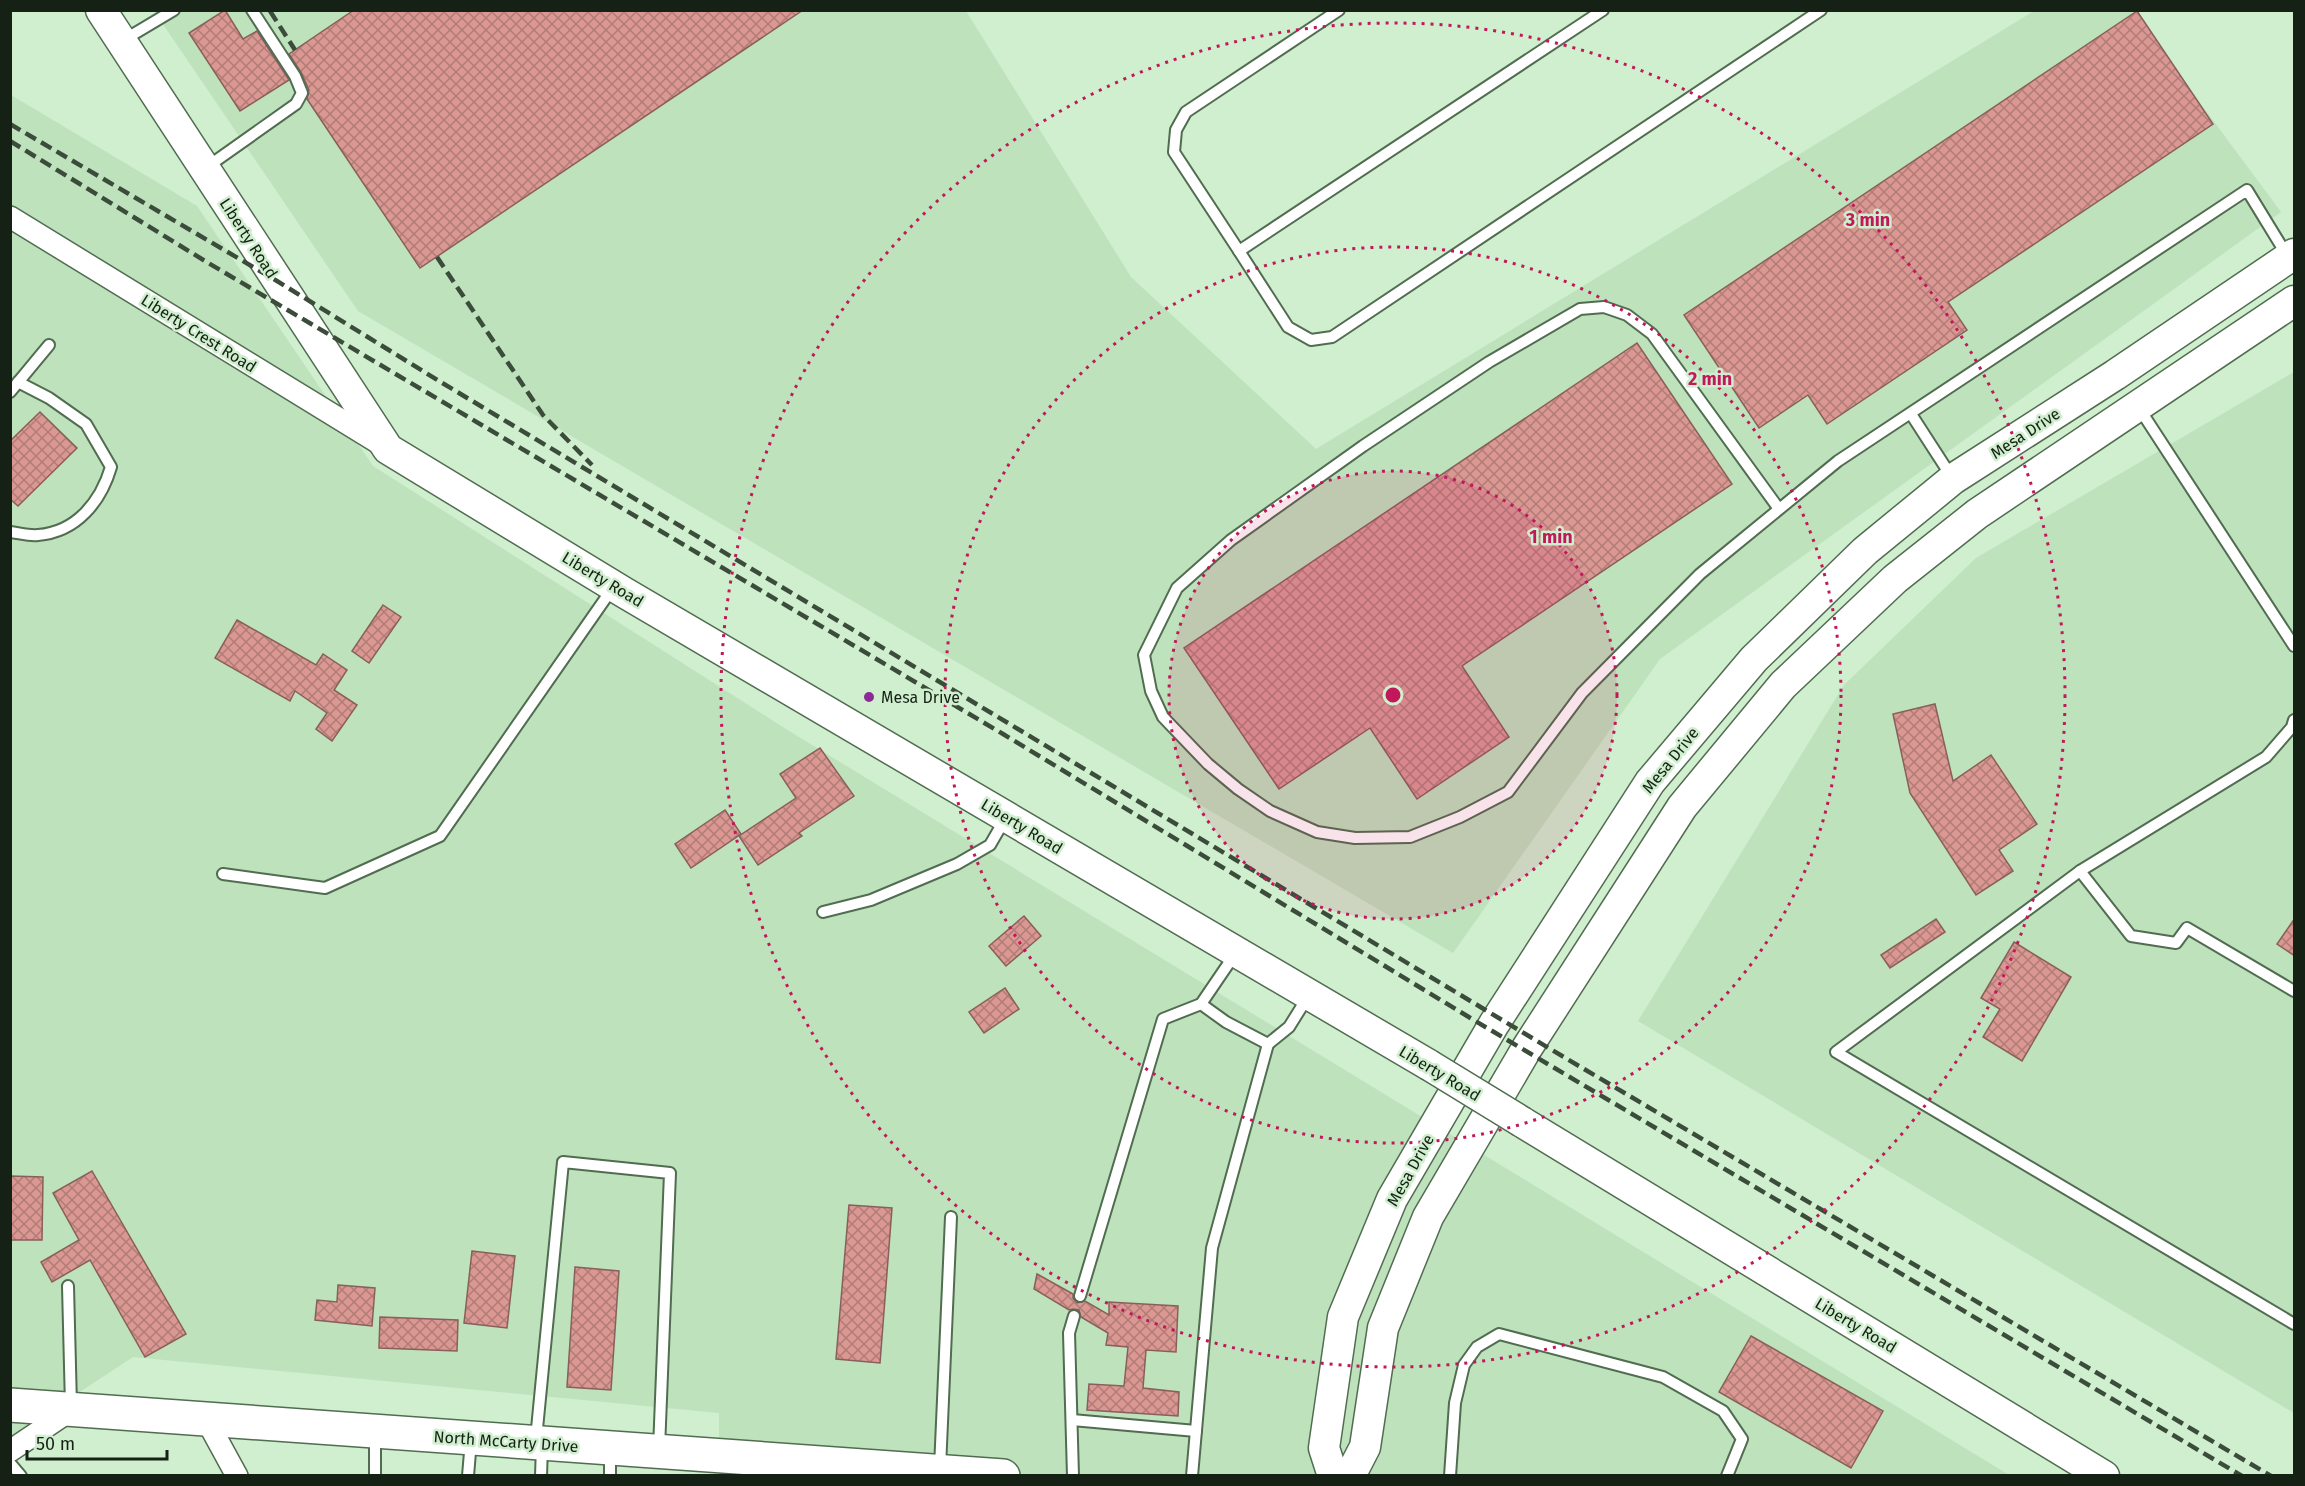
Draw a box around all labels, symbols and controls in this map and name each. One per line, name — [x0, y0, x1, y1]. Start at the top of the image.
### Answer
street label: Liberty Road — [216, 195, 281, 282]
text: 3 min — [1845, 209, 1890, 231]
street label: Liberty Crest Road — [138, 290, 260, 377]
text: 2 min — [1688, 368, 1732, 390]
street label: Mesa Drive — [1987, 404, 2064, 463]
text: 1 min — [1529, 526, 1573, 548]
street label: Liberty Road — [559, 548, 647, 611]
centre of rings — [1383, 685, 1403, 705]
place label: Mesa Drive — [881, 688, 960, 707]
marker: Mesa Drive — [862, 690, 876, 704]
street label: Mesa Drive — [1638, 724, 1703, 797]
street label: Liberty Road — [978, 795, 1066, 858]
street label: Liberty Road — [1396, 1042, 1484, 1105]
street label: Mesa Drive — [1383, 1131, 1438, 1209]
street label: Liberty Road — [1812, 1294, 1900, 1357]
scale bar — [27, 1423, 166, 1461]
street label: North McCarty Drive — [433, 1427, 579, 1456]
text: 50 m — [36, 1433, 75, 1455]

